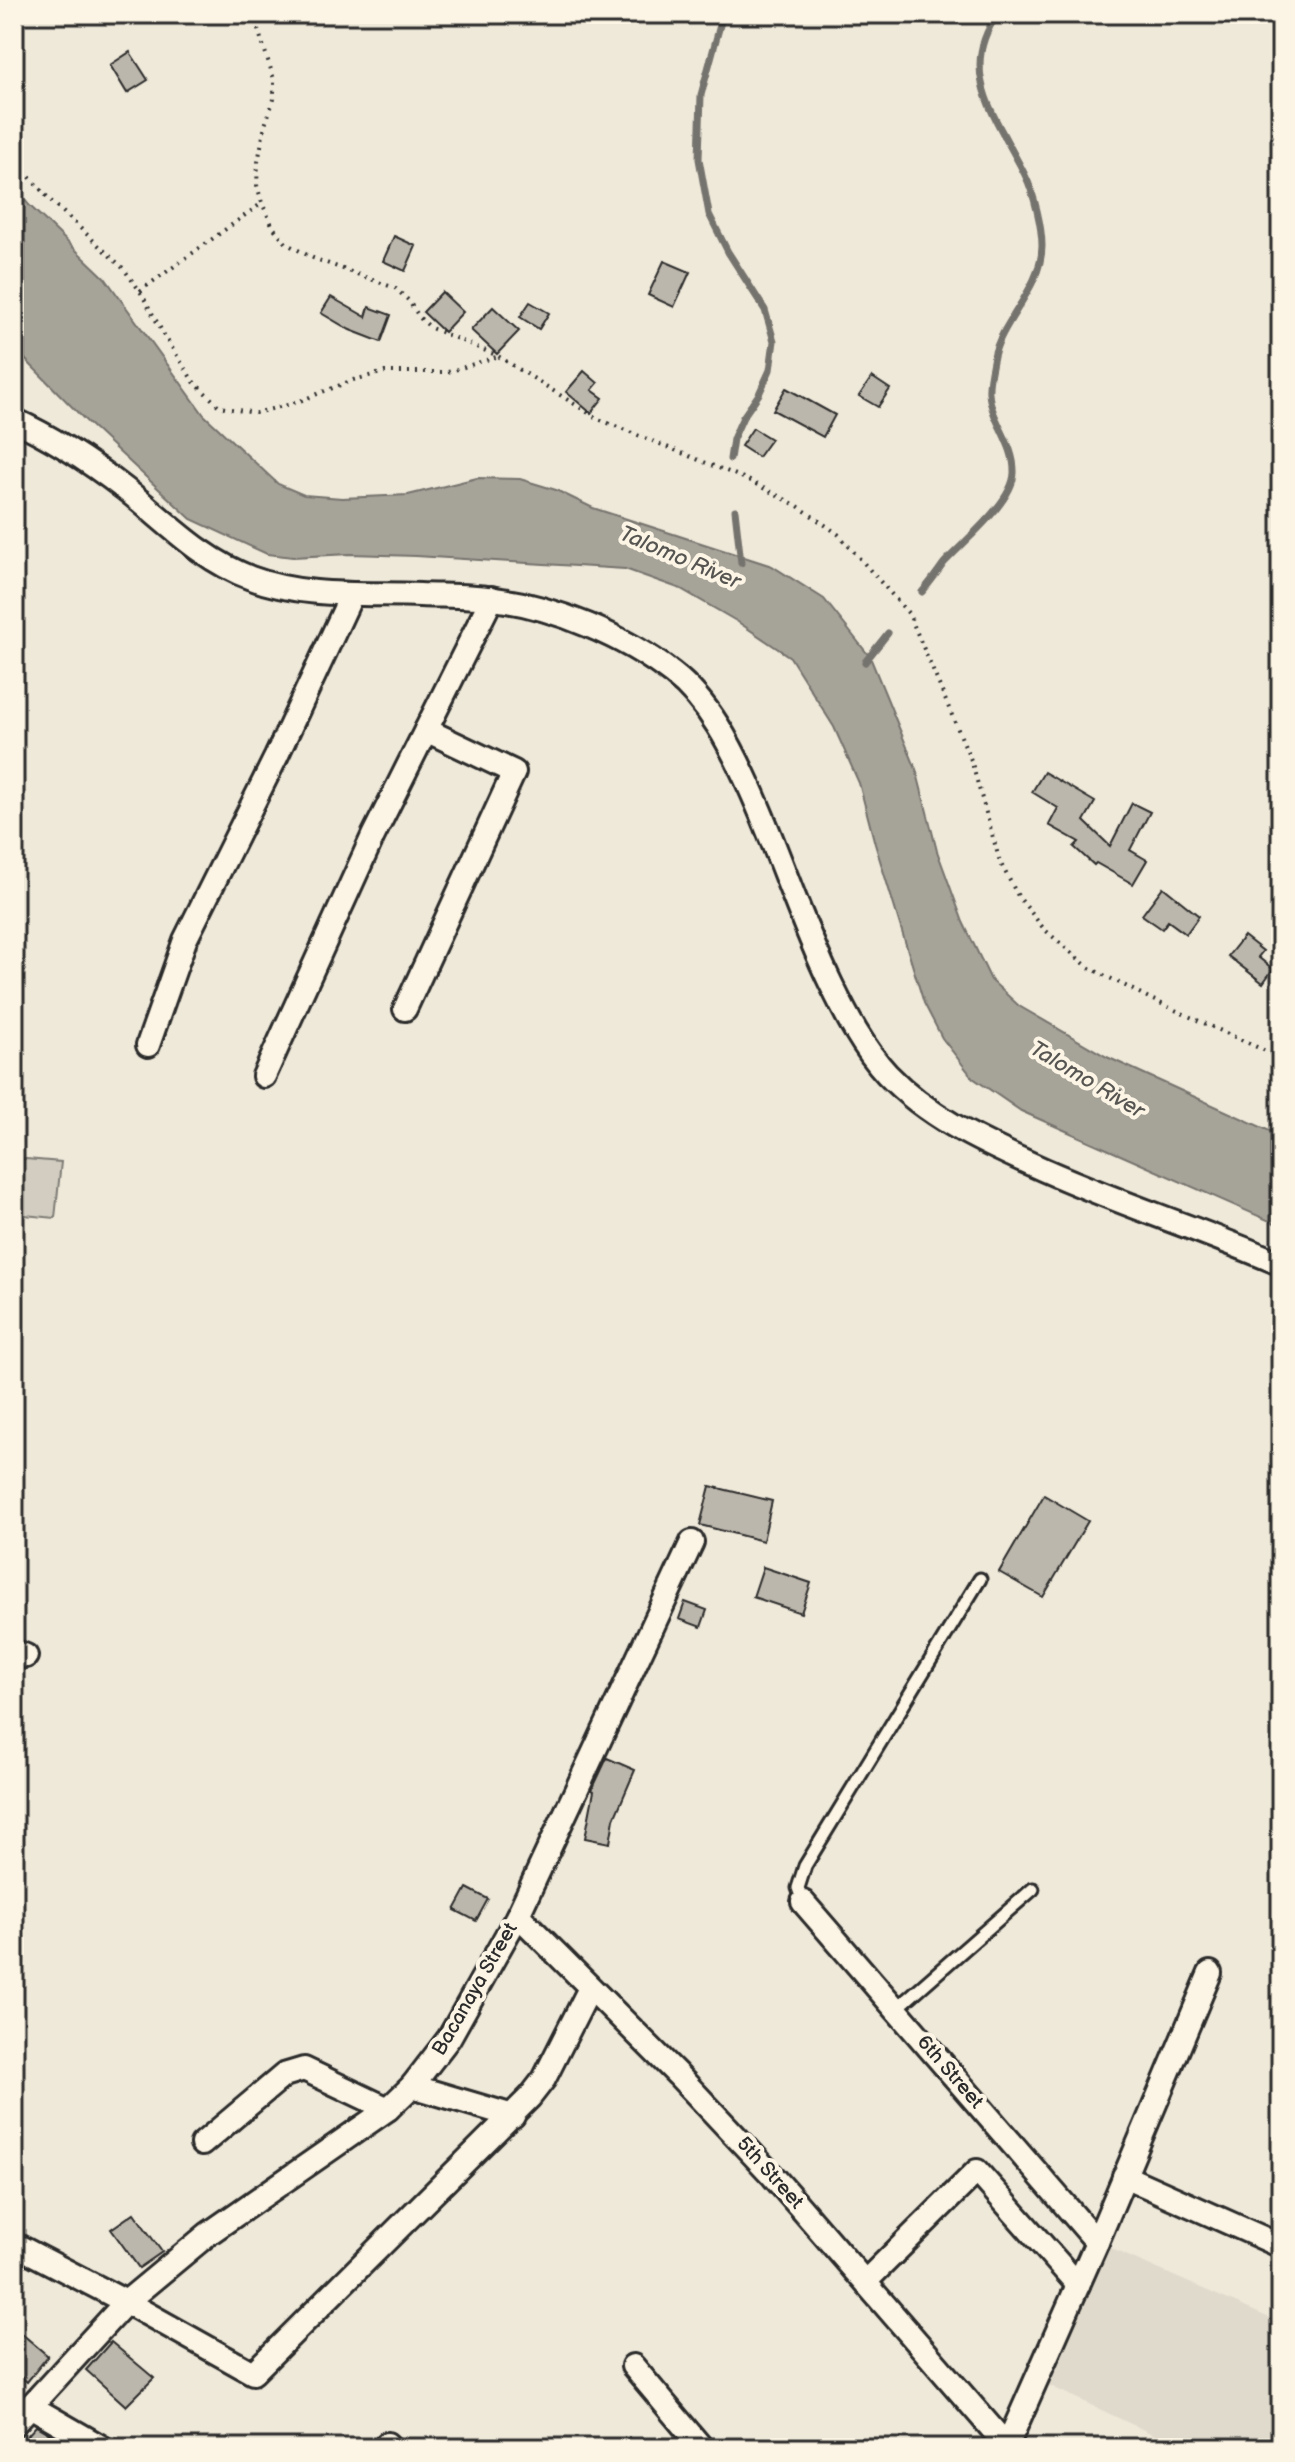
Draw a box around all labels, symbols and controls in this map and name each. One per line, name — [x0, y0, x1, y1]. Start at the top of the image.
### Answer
water label: Talomo River — [616, 520, 746, 596]
water label: Talomo River — [1025, 1035, 1151, 1126]
street label: Bacanaya Street — [427, 1918, 523, 2060]
street label: 6th Street — [912, 2030, 988, 2114]
street label: 5th Street — [731, 2132, 809, 2214]

